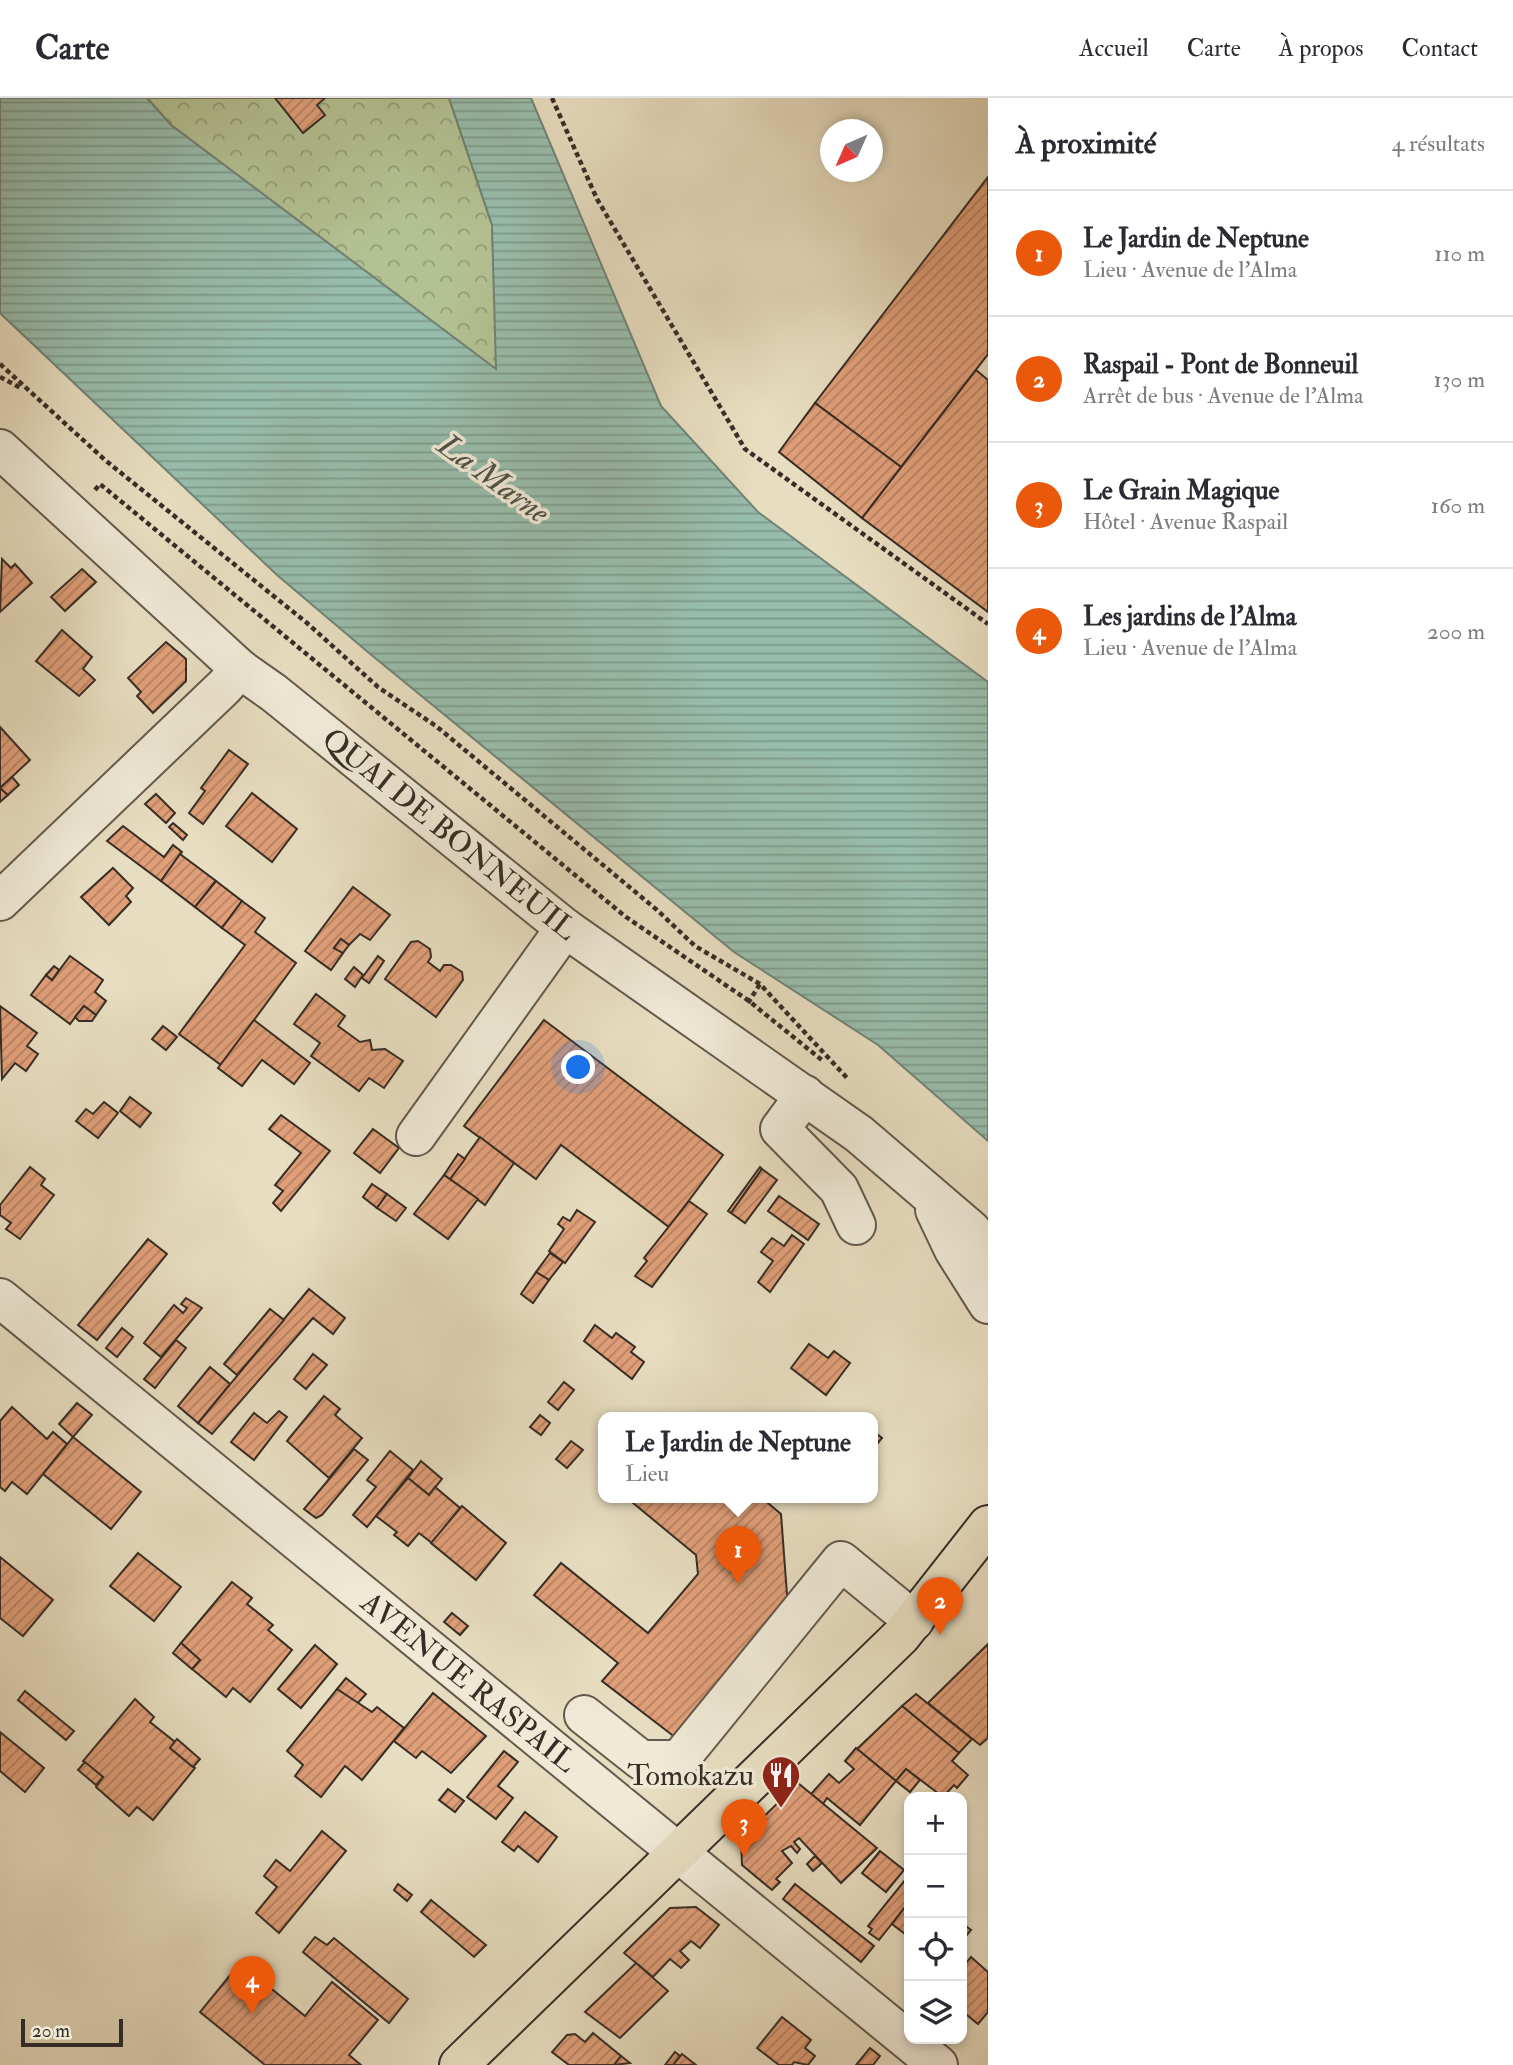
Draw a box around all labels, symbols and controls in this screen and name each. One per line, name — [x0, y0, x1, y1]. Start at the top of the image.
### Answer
text: Carte — [35, 28, 109, 69]
text: Accueil — [1079, 33, 1149, 64]
text: Carte — [1187, 33, 1241, 64]
text: À propos — [1279, 33, 1364, 64]
text: Contact — [1402, 33, 1478, 64]
north arrow — [820, 119, 883, 182]
text: À proximité — [1016, 125, 1156, 162]
text: 4 résultats — [1392, 129, 1485, 158]
text: Le Jardin de Neptune — [1083, 223, 1309, 255]
text: 1 — [1035, 239, 1043, 268]
text: 110 m — [1434, 239, 1485, 268]
text: Lieu · Avenue de l'Alma — [1083, 255, 1297, 284]
text: Raspail - Pont de Bonneuil — [1083, 349, 1358, 381]
text: 2 — [1033, 365, 1045, 394]
text: 130 m — [1433, 365, 1485, 394]
text: Arrêt de bus · Avenue de l'Alma — [1083, 381, 1363, 410]
water label: La Marne — [428, 424, 557, 533]
text: Le Grain Magique — [1083, 475, 1279, 507]
text: 3 — [1035, 491, 1043, 520]
text: 160 m — [1431, 491, 1485, 520]
text: Hôtel · Avenue Raspail — [1083, 507, 1288, 536]
text: Les jardins de l'Alma — [1083, 601, 1296, 633]
text: 4 — [1033, 617, 1045, 646]
text: 200 m — [1427, 617, 1485, 646]
text: Lieu · Avenue de l'Alma — [1083, 633, 1297, 662]
street label: QUAI DE BONNEUIL — [315, 720, 585, 949]
your location — [561, 1050, 595, 1084]
popup — [598, 1412, 878, 1503]
text: Le Jardin de Neptune — [625, 1427, 851, 1459]
text: Lieu — [625, 1459, 669, 1488]
pin: 1 — [715, 1526, 761, 1584]
pin: 2 — [917, 1577, 963, 1635]
street label: AVENUE RASPAIL — [353, 1583, 584, 1781]
restaurant icon: Tomokazu — [760, 1754, 802, 1809]
place label: Tomokazu — [627, 1757, 754, 1794]
map controls — [904, 1792, 967, 2044]
button: + — [904, 1792, 967, 1855]
pin: 3 — [721, 1799, 767, 1857]
button: − — [904, 1855, 967, 1918]
button: locate — [904, 1918, 967, 1981]
pin: 4 — [229, 1956, 275, 2014]
button: layers — [904, 1981, 967, 2044]
scale bar — [21, 2016, 122, 2048]
text: 20 m — [32, 2019, 70, 2043]

